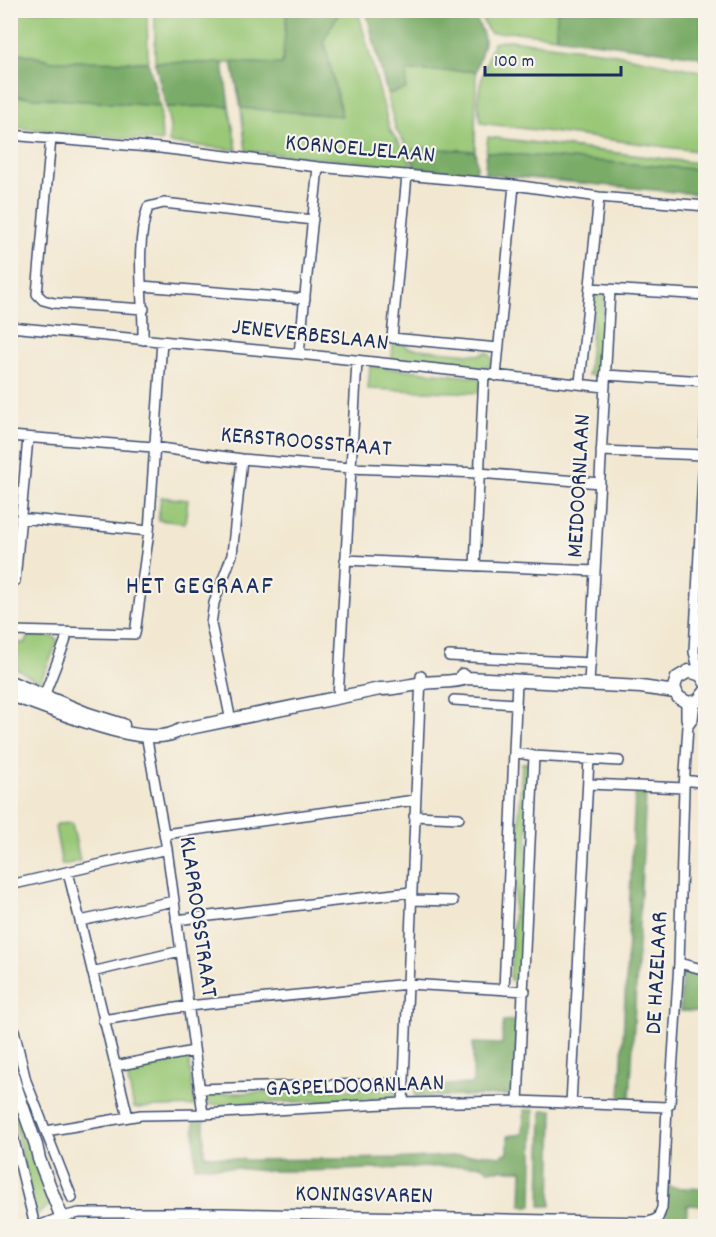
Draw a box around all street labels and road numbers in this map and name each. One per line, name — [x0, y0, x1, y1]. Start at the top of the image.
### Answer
street label: KORNOELJELAAN — [284, 127, 436, 173]
street label: JENEVERBESLAAN — [230, 311, 390, 361]
street label: MEIDOORNLAAN — [559, 413, 601, 559]
street label: KERSTROOSSTRAAT — [219, 419, 393, 467]
street label: KLAPROOSSTRAAT — [169, 834, 225, 1000]
street label: DE HAZELAAR — [638, 911, 678, 1035]
street label: GASPELDOORNLAAN — [265, 1067, 445, 1107]
street label: KONINGSVAREN — [295, 1178, 433, 1214]

